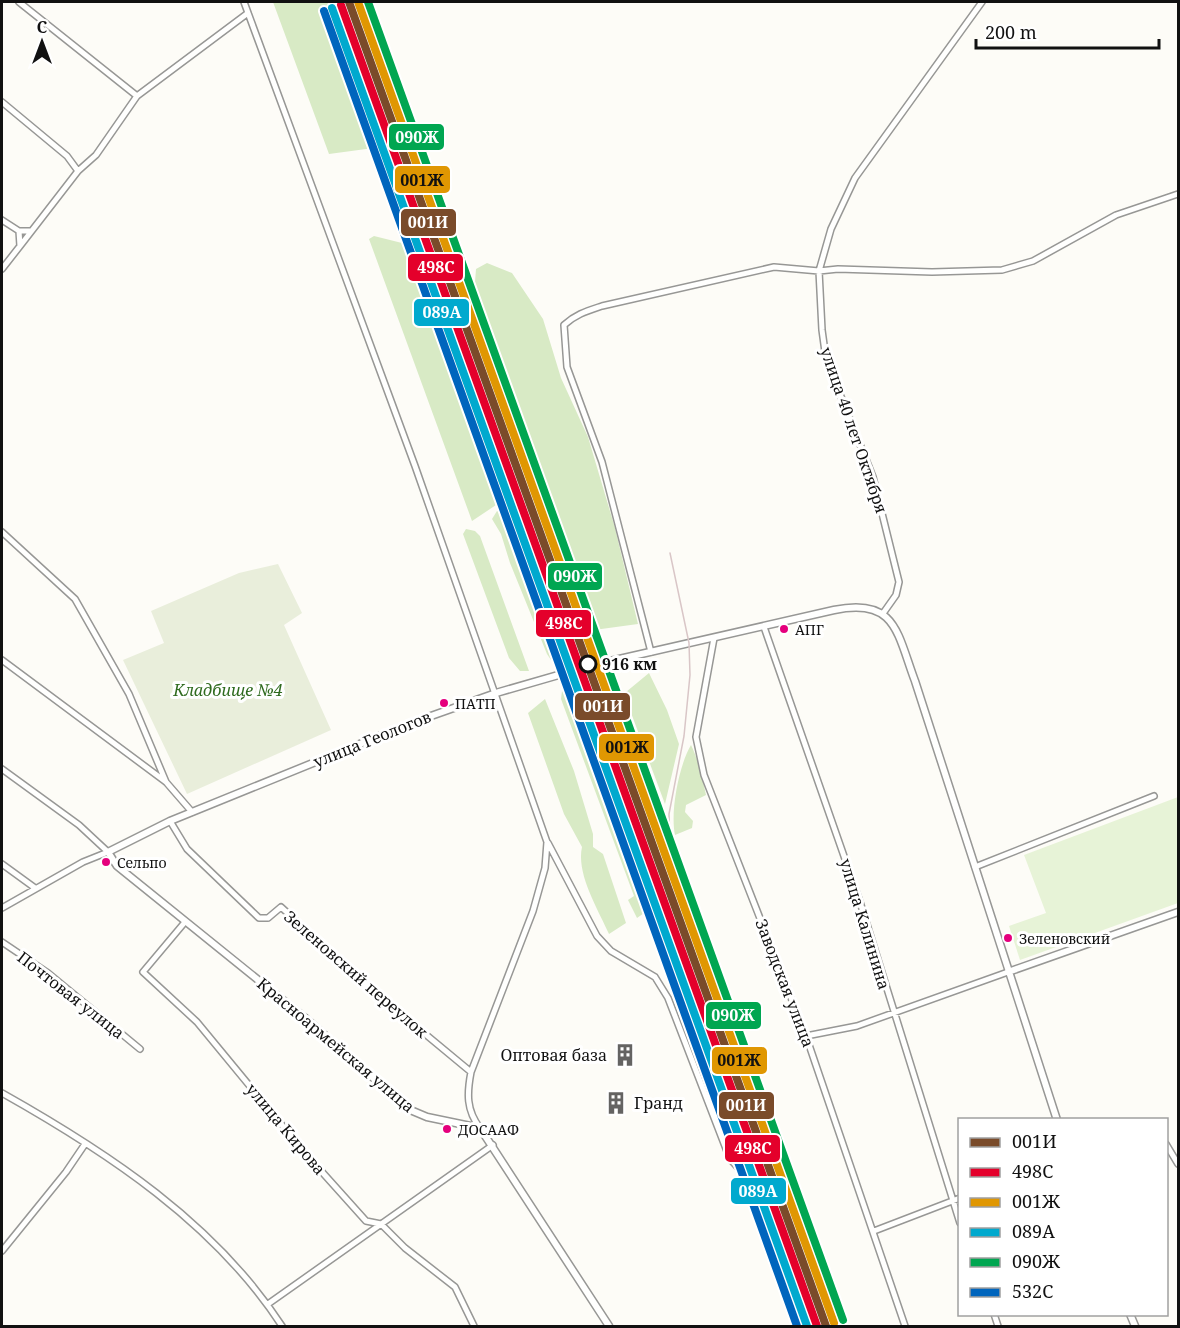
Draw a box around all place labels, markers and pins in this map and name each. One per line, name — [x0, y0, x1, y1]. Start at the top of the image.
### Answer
place label: АПГ — [795, 620, 824, 639]
marker: АПГ — [778, 623, 790, 635]
place label: 916 км — [602, 653, 657, 675]
marker: 916 км — [579, 655, 597, 673]
place label: ПАТП — [455, 694, 496, 713]
marker: ПАТП — [438, 697, 450, 709]
place label: Сельпо — [117, 853, 167, 872]
marker: Сельпо — [100, 856, 112, 868]
place label: Зеленовский — [1019, 929, 1110, 948]
marker: Зеленовский — [1002, 932, 1014, 944]
building icon: Оптовая база — [612, 1042, 638, 1068]
place label: Оптовая база — [500, 1044, 607, 1066]
building icon: Гранд — [603, 1090, 629, 1116]
place label: Гранд — [634, 1092, 683, 1114]
place label: ДОСААФ — [458, 1120, 519, 1139]
marker: ДОСААФ — [441, 1123, 453, 1135]

